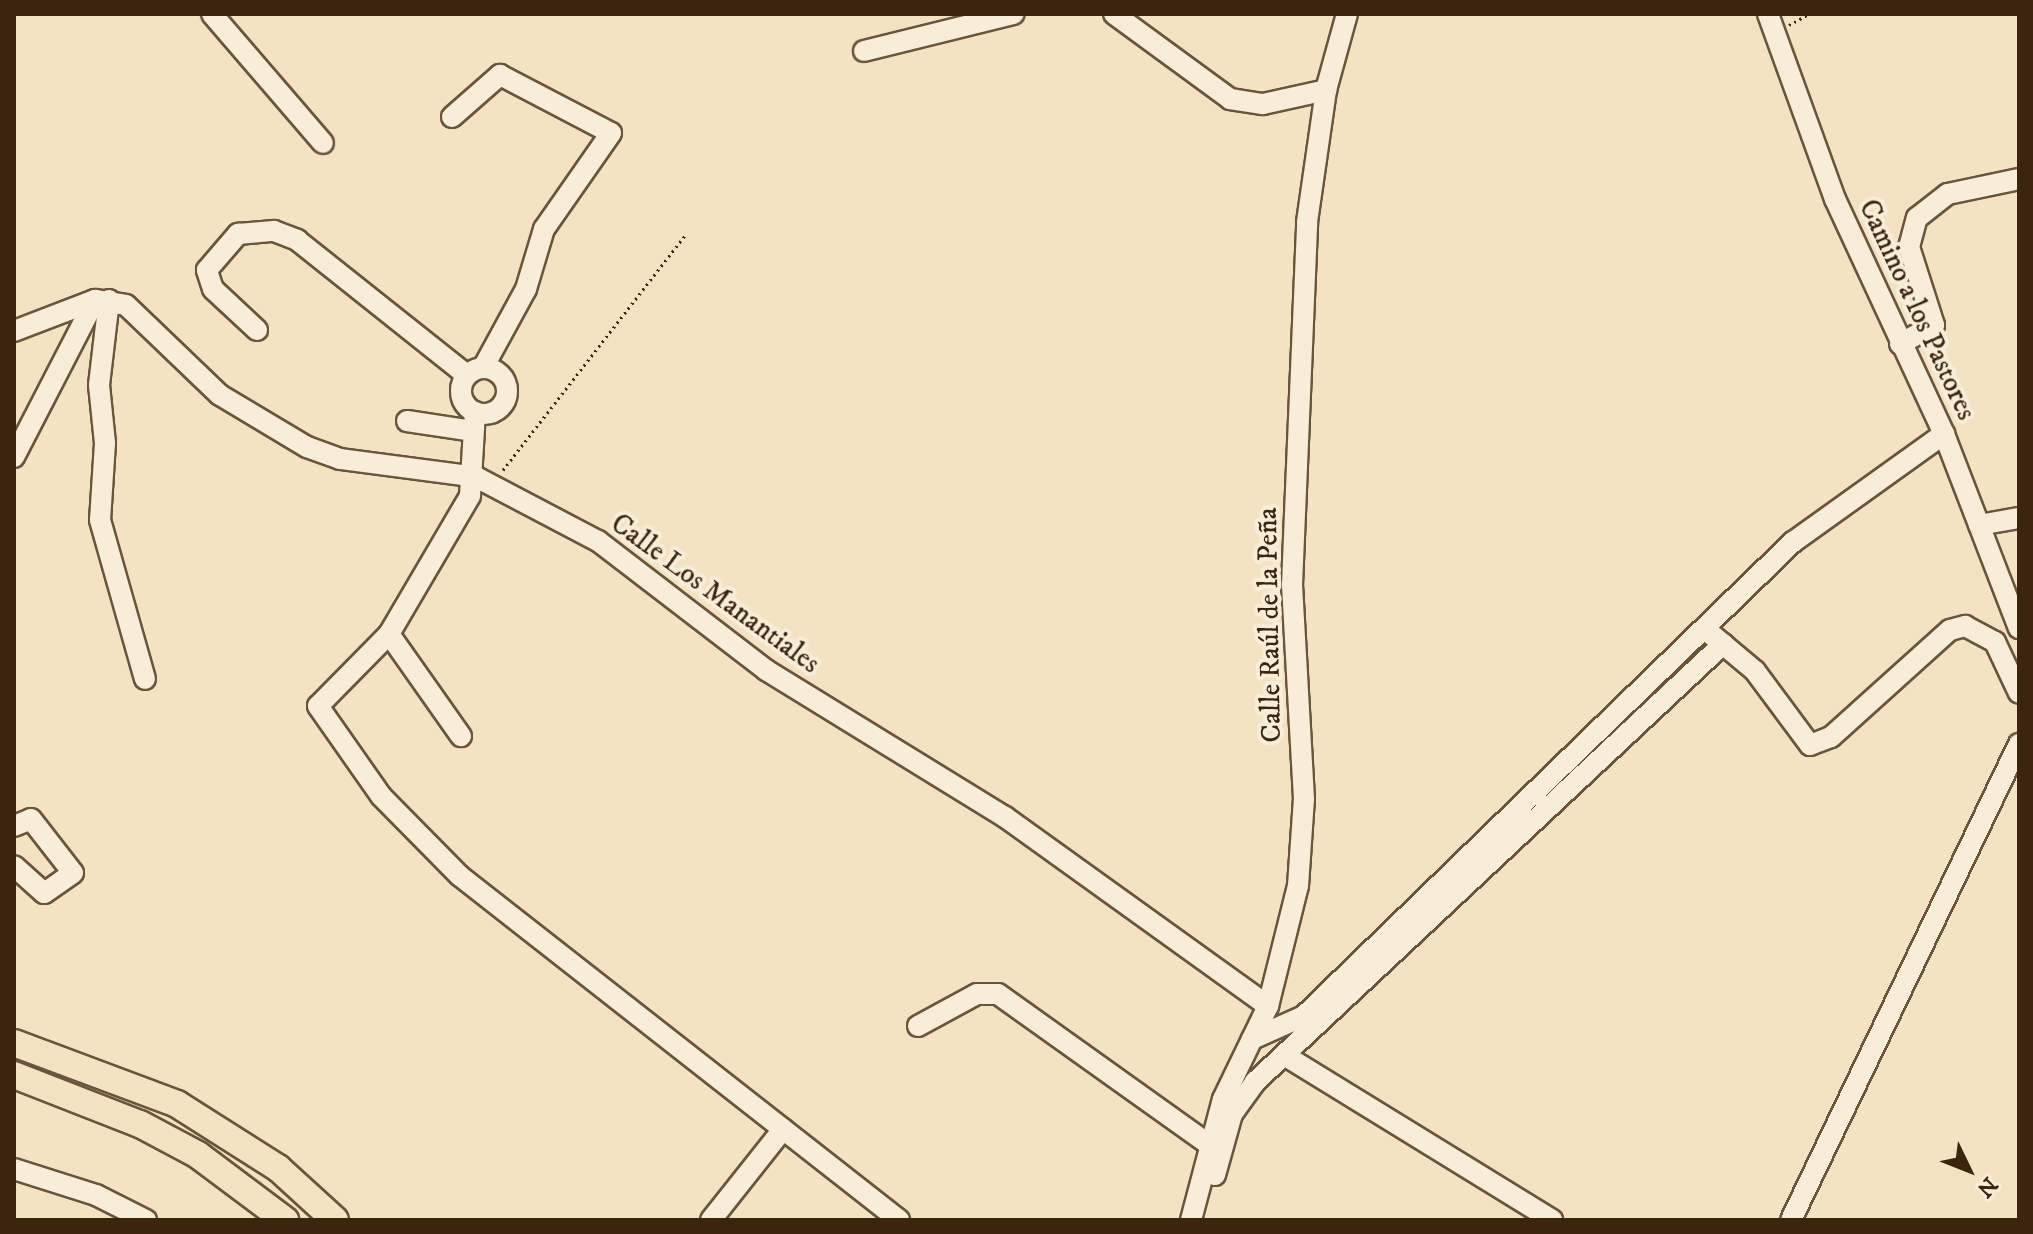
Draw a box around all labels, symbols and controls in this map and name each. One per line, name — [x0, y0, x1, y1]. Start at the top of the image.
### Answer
street label: Camino a los Pastores — [1851, 194, 1983, 426]
street label: Calle Los Manantiales — [604, 507, 826, 681]
street label: Calle Raúl de la Peña — [1251, 507, 1289, 743]
north arrow — [1929, 1130, 2009, 1210]
text: N — [1971, 1171, 2003, 1203]

